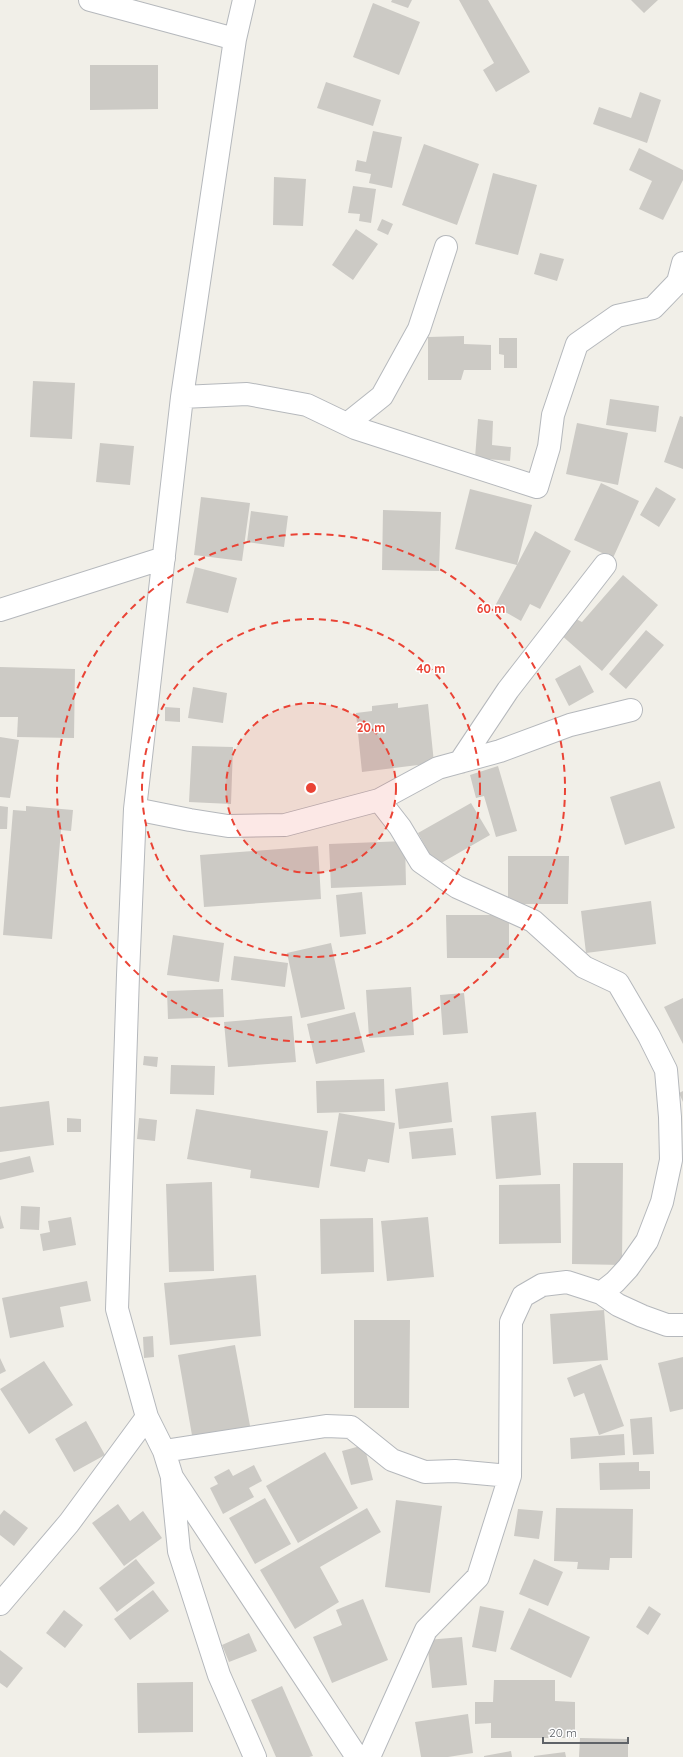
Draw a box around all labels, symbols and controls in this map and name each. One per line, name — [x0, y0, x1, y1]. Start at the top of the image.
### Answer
text: 60 m — [477, 601, 505, 616]
text: 40 m — [417, 661, 445, 676]
text: 20 m — [357, 720, 385, 735]
centre of rings — [304, 781, 318, 795]
scale bar — [543, 1719, 628, 1745]
text: 20 m — [549, 1725, 577, 1740]

